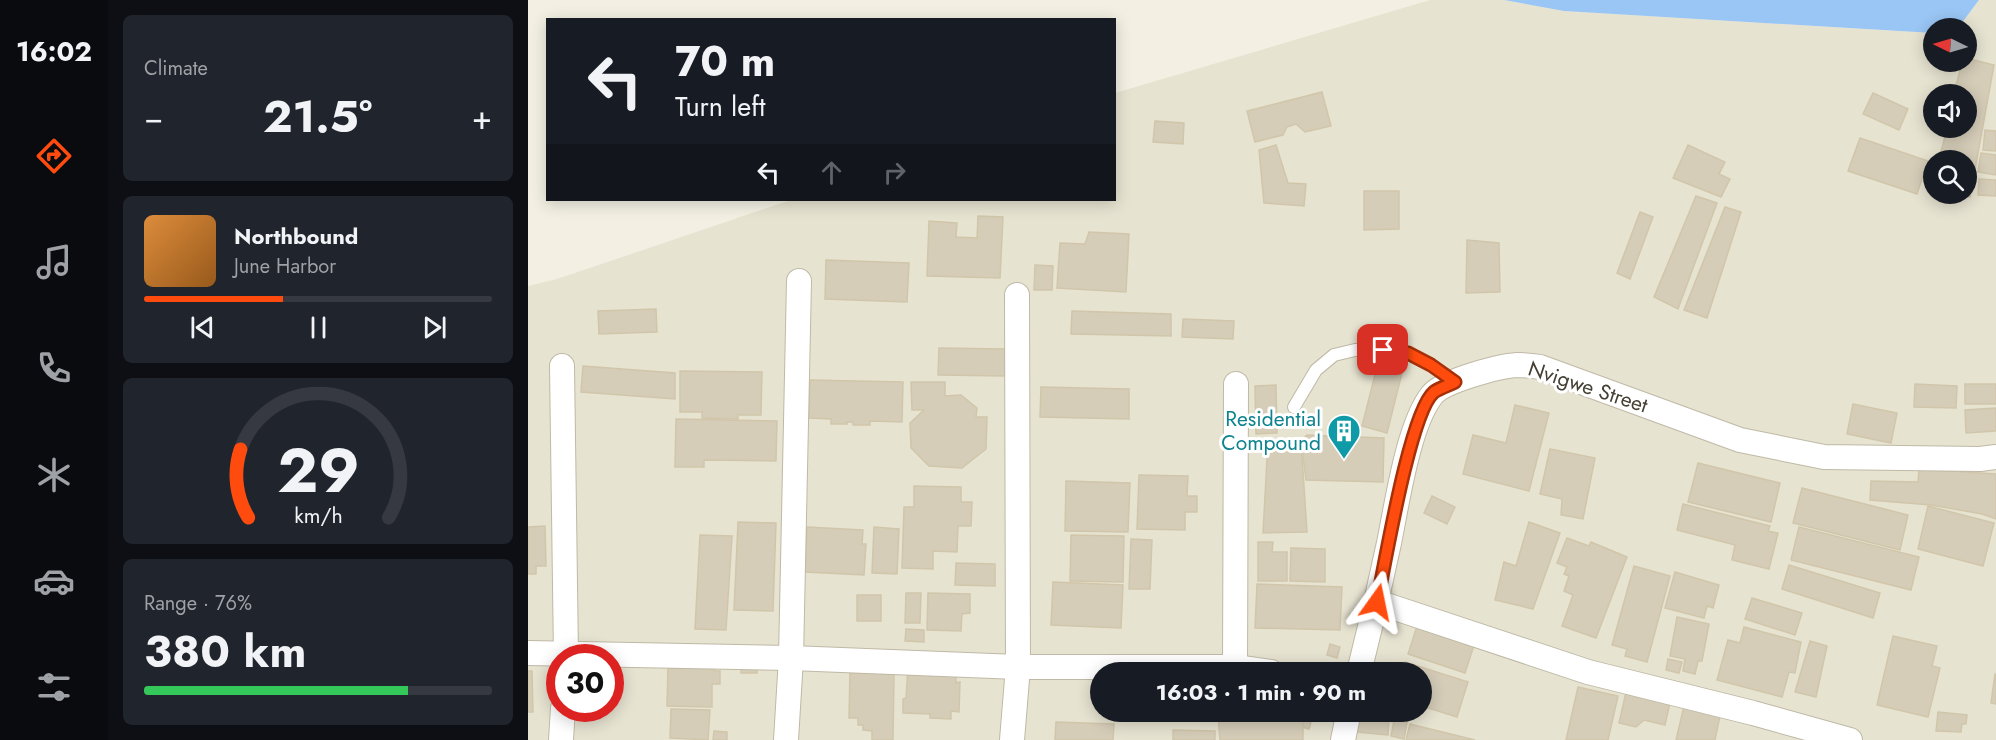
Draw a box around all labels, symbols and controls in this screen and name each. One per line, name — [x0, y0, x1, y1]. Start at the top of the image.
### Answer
north arrow — [1923, 18, 1977, 72]
map controls — [1923, 18, 1977, 204]
text: 70 m — [675, 31, 775, 92]
text: 16:02 — [16, 32, 92, 71]
icon: left — [576, 42, 654, 120]
text: Climate — [144, 54, 208, 83]
text: 21.5° — [263, 84, 372, 149]
button: sound — [1923, 84, 1977, 138]
text: Turn left — [675, 87, 765, 126]
text: − — [144, 94, 163, 141]
text: + — [472, 94, 492, 141]
icon: directions — [33, 135, 75, 177]
button: search — [1923, 150, 1977, 204]
icon: left — [752, 156, 785, 189]
icon: ahead — [815, 156, 848, 189]
icon: right — [878, 156, 911, 189]
text: Northbound — [234, 220, 358, 252]
icon: music — [33, 241, 75, 283]
text: June Harbor — [234, 252, 336, 281]
icon: previous — [186, 311, 219, 344]
icon: pause — [302, 311, 335, 344]
icon: next — [418, 311, 451, 344]
pin — [1357, 324, 1408, 375]
icon: arrive — [1366, 333, 1399, 366]
icon: phone — [33, 347, 75, 389]
street label: Nvigwe Street — [1524, 354, 1652, 420]
place label: Residential Compound — [1221, 404, 1321, 458]
building icon: Residential Compound — [1326, 413, 1362, 460]
text: 29 — [277, 425, 359, 515]
icon: climate — [33, 454, 75, 496]
text: km/h — [294, 500, 342, 531]
icon: car — [33, 560, 75, 602]
position arrow — [1345, 570, 1409, 634]
text: Range · 76% — [144, 589, 252, 618]
text: 380 km — [144, 619, 306, 684]
speed limit sign: 30 — [546, 644, 624, 722]
icon: filters — [33, 666, 75, 708]
text: 16:03 · 1 min · 90 m — [1156, 676, 1366, 708]

